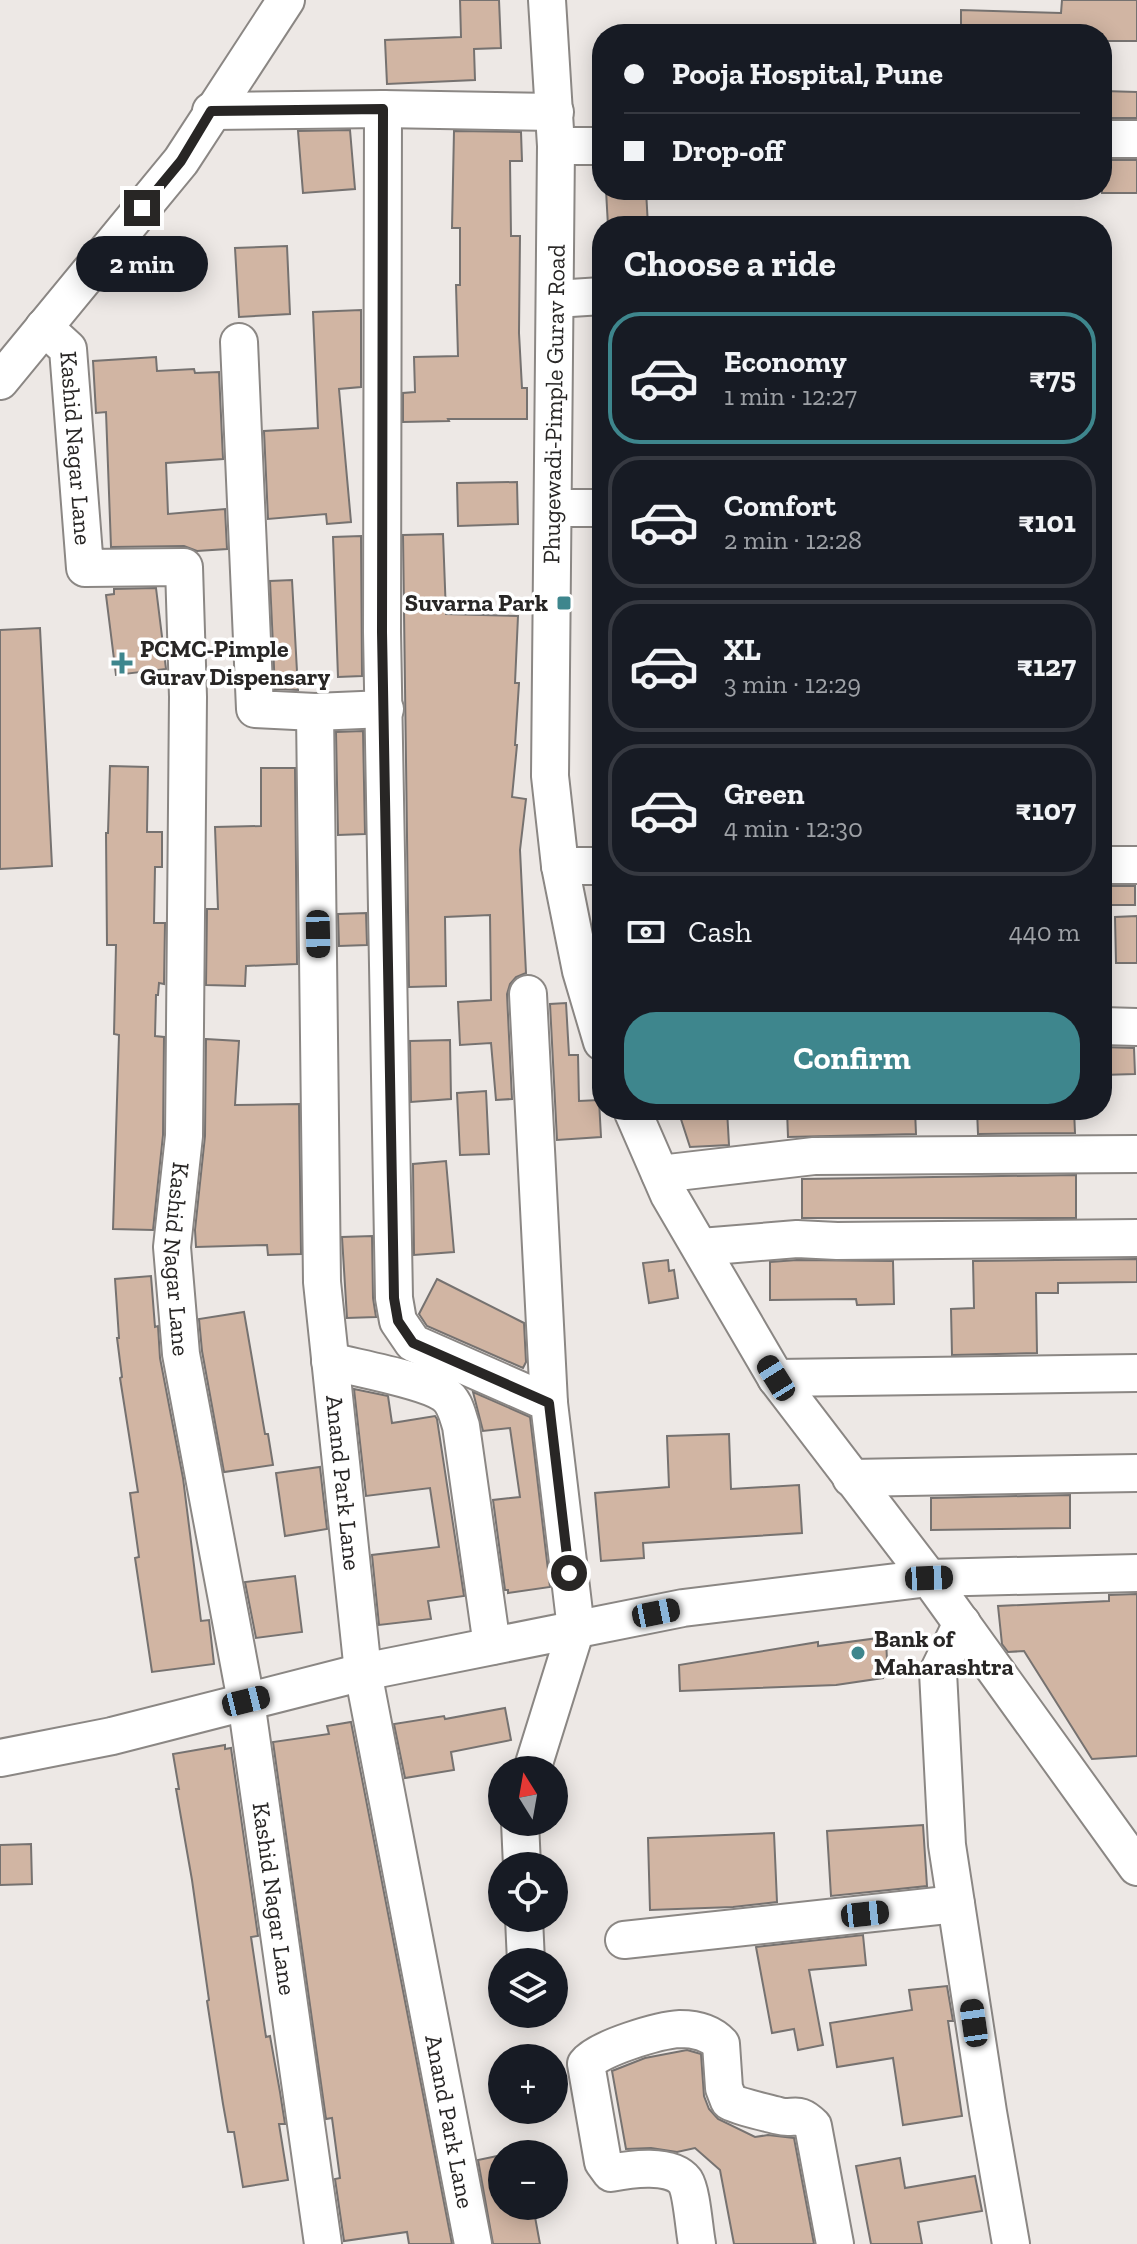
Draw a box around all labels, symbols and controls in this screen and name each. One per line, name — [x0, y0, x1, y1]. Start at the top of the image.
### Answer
text: Pooja Hospital, Pune — [672, 56, 943, 92]
text: Drop-off — [672, 133, 784, 169]
route end — [124, 190, 160, 226]
callout: 2 min — [76, 236, 208, 292]
text: Choose a ride — [624, 242, 836, 285]
street label: Phugewadi-Pimple Gurav Road — [536, 244, 571, 564]
text: 2 min — [110, 248, 174, 280]
icon: car — [628, 342, 700, 414]
text: Economy — [724, 344, 847, 380]
street label: Kashid Nagar Lane — [54, 350, 98, 546]
text: ₹75 — [1029, 360, 1076, 396]
text: 1 min · 12:27 — [724, 380, 857, 412]
icon: car — [628, 486, 700, 558]
text: Comfort — [724, 488, 836, 524]
text: ₹101 — [1018, 504, 1076, 540]
text: 2 min · 12:28 — [724, 524, 862, 556]
place label: Suvarna Park — [405, 588, 548, 617]
marker: Suvarna Park — [555, 594, 573, 612]
icon: car — [628, 630, 700, 702]
text: XL — [724, 632, 761, 668]
place label: PCMC-Pimple Gurav Dispensary — [140, 634, 330, 691]
text: ₹127 — [1017, 648, 1076, 684]
marker: PCMC-Pimple Gurav Dispensary — [111, 652, 133, 674]
text: 3 min · 12:29 — [724, 668, 861, 700]
icon: car — [628, 774, 700, 846]
text: Green — [724, 776, 804, 812]
text: ₹107 — [1016, 792, 1076, 828]
text: 4 min · 12:30 — [724, 812, 863, 844]
car — [306, 910, 330, 958]
icon: cash — [624, 910, 668, 954]
text: Cash — [688, 914, 752, 950]
text: 440 m — [1009, 916, 1080, 948]
button: Confirm — [624, 1012, 1080, 1104]
street label: Kashid Nagar Lane — [157, 1161, 196, 1357]
car — [753, 1351, 799, 1405]
street label: Anand Park Lane — [320, 1394, 367, 1572]
route start — [551, 1555, 587, 1591]
car — [905, 1565, 953, 1591]
car — [630, 1597, 682, 1629]
place label: Bank of Maharashtra — [874, 1624, 1014, 1681]
marker: Bank of Maharashtra — [849, 1644, 867, 1662]
car — [220, 1684, 272, 1718]
north arrow — [488, 1756, 568, 1836]
map controls — [488, 1756, 568, 2220]
street label: Kashid Nagar Lane — [246, 1800, 303, 1997]
button: locate — [488, 1852, 568, 1932]
car — [840, 1900, 890, 1928]
button: layers — [488, 1948, 568, 2028]
car — [959, 1998, 989, 2048]
street label: Anand Park Lane — [419, 2032, 481, 2211]
button: + — [488, 2044, 568, 2124]
button: − — [488, 2140, 568, 2220]

